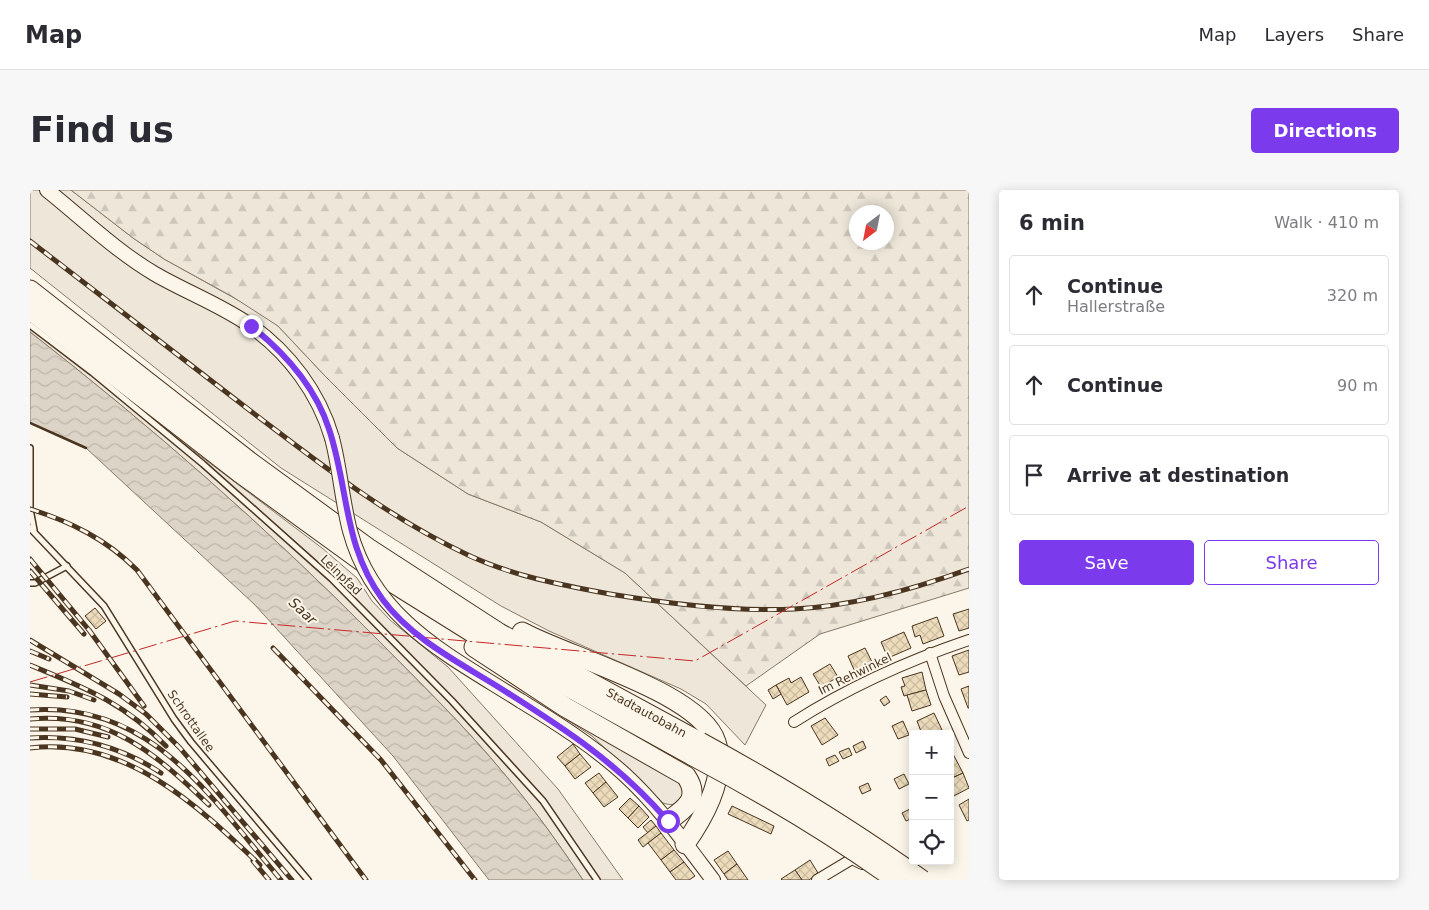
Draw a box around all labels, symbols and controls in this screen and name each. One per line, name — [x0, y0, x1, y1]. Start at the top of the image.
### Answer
text: Map — [25, 21, 82, 49]
text: Map — [1198, 24, 1236, 45]
text: Layers — [1264, 24, 1324, 45]
text: Share — [1352, 24, 1404, 45]
button: Directions — [1251, 108, 1399, 153]
text: Find us — [30, 110, 174, 150]
north arrow — [849, 205, 894, 250]
text: 6 min — [1019, 211, 1085, 235]
text: Walk · 410 m — [1274, 213, 1379, 232]
text: Continue — [1067, 275, 1163, 297]
icon: ahead — [1020, 281, 1048, 309]
text: 320 m — [1327, 286, 1378, 305]
text: Hallerstraße — [1067, 297, 1165, 316]
route end — [240, 315, 263, 338]
icon: ahead — [1020, 371, 1048, 399]
text: Continue — [1067, 374, 1163, 396]
text: 90 m — [1337, 376, 1378, 395]
icon: arrive — [1020, 461, 1048, 489]
text: Arrive at destination — [1067, 464, 1289, 486]
button: Save — [1019, 540, 1194, 585]
button: Share — [1204, 540, 1379, 585]
street label: Leinpfad — [318, 552, 364, 598]
water label: Saar — [286, 594, 321, 629]
street label: Im Rehwinkel — [816, 650, 894, 698]
street label: Stadtautobahn — [604, 685, 689, 740]
street label: Schrottallee — [165, 687, 217, 755]
map controls — [909, 730, 954, 865]
button: + — [909, 730, 954, 775]
button: − — [909, 775, 954, 820]
route start — [657, 810, 680, 833]
button: locate — [909, 820, 954, 865]

